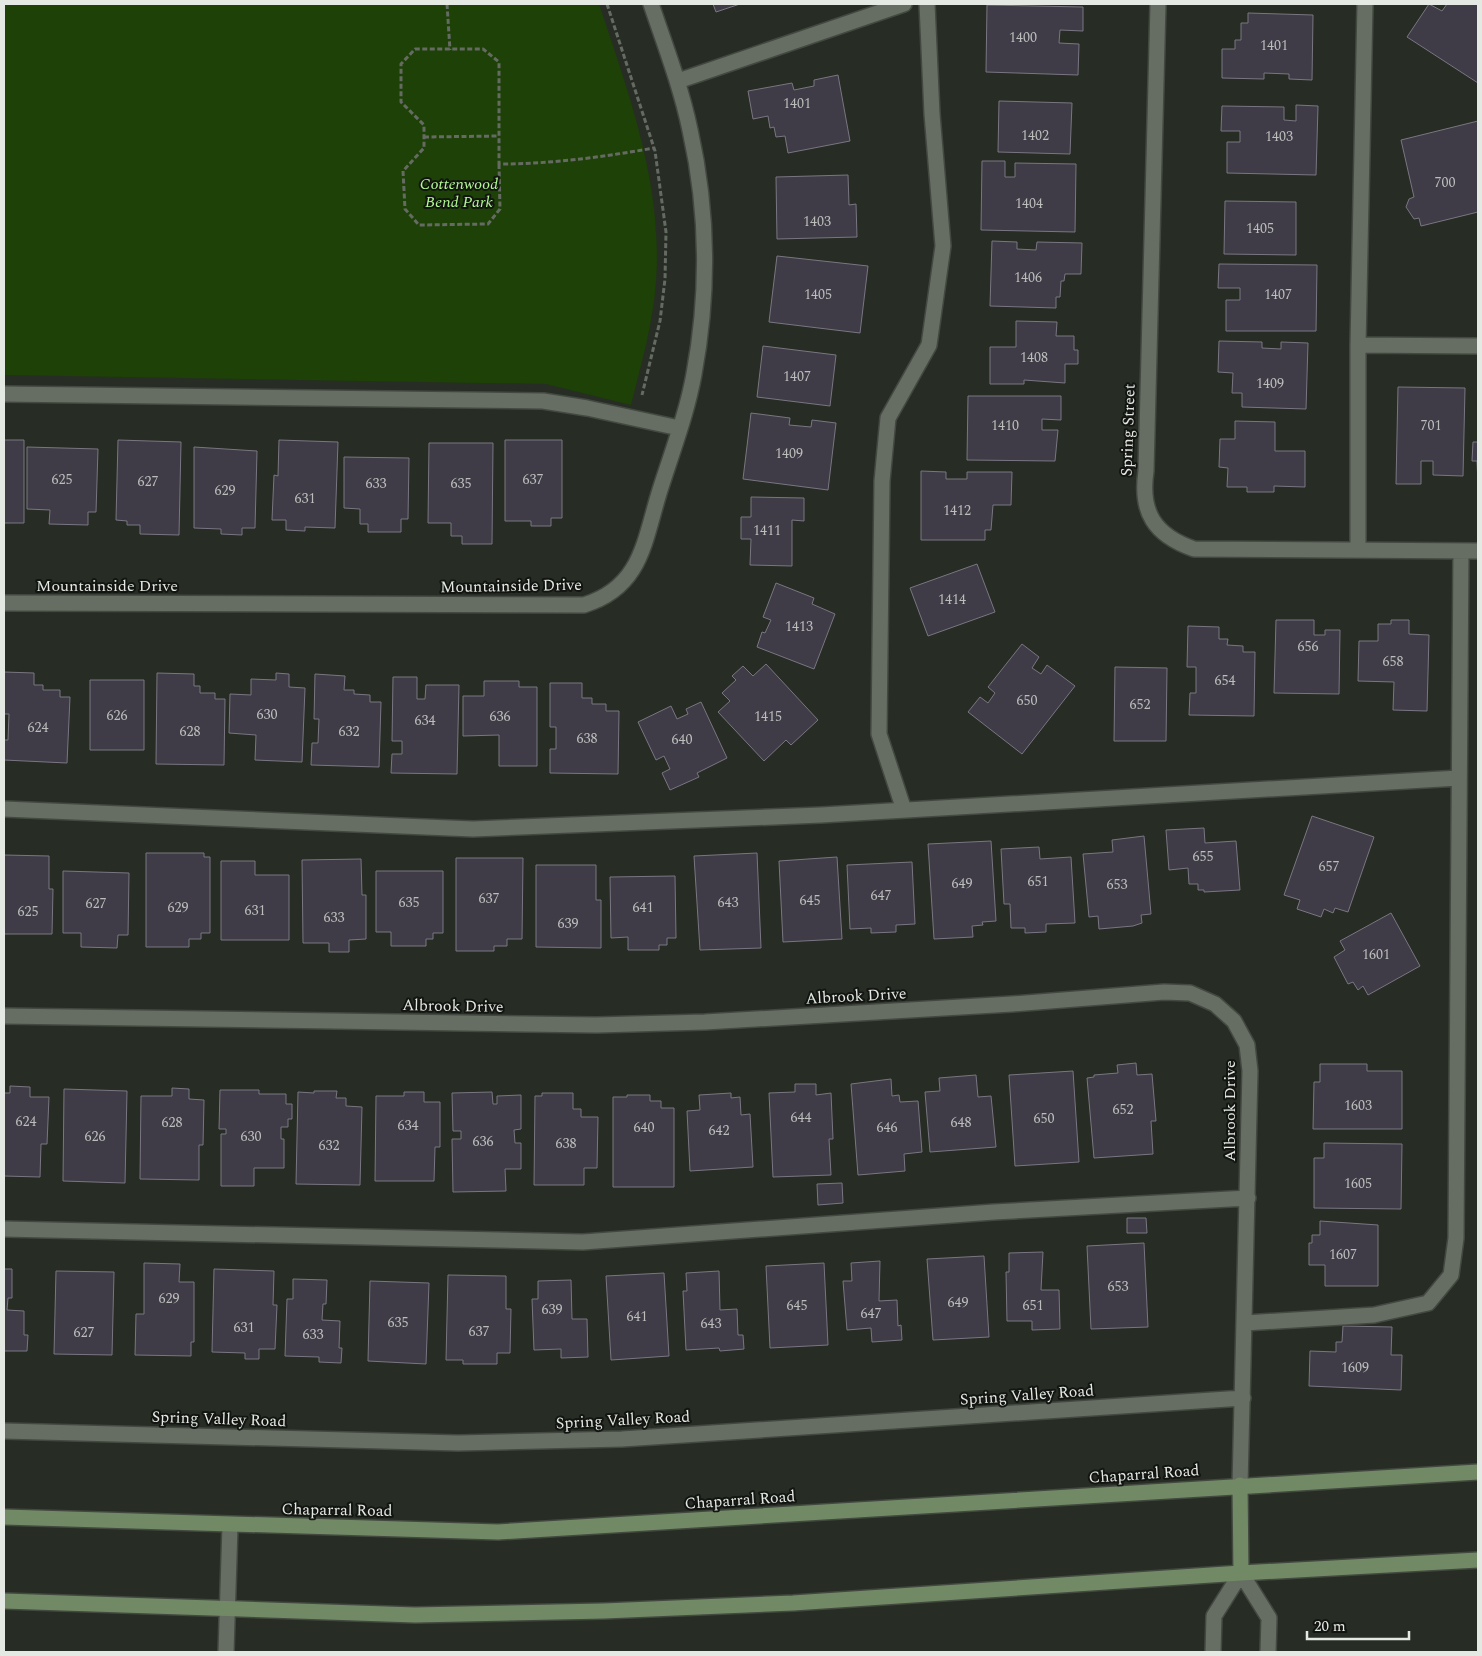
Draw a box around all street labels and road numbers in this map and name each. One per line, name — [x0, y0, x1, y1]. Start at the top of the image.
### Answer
street label: Spring Street — [1114, 383, 1142, 477]
street label: Mountainside Drive — [440, 573, 582, 599]
street label: Mountainside Drive — [36, 574, 178, 598]
street label: Albrook Drive — [805, 981, 907, 1011]
street label: Albrook Drive — [402, 993, 504, 1019]
street label: Albrook Drive — [1218, 1060, 1242, 1162]
street label: Spring Valley Road — [959, 1378, 1095, 1412]
street label: Spring Valley Road — [555, 1404, 691, 1436]
street label: Spring Valley Road — [151, 1405, 287, 1433]
street label: Chaparral Road — [1088, 1458, 1200, 1490]
street label: Chaparral Road — [684, 1484, 796, 1516]
street label: Chaparral Road — [281, 1497, 393, 1523]

